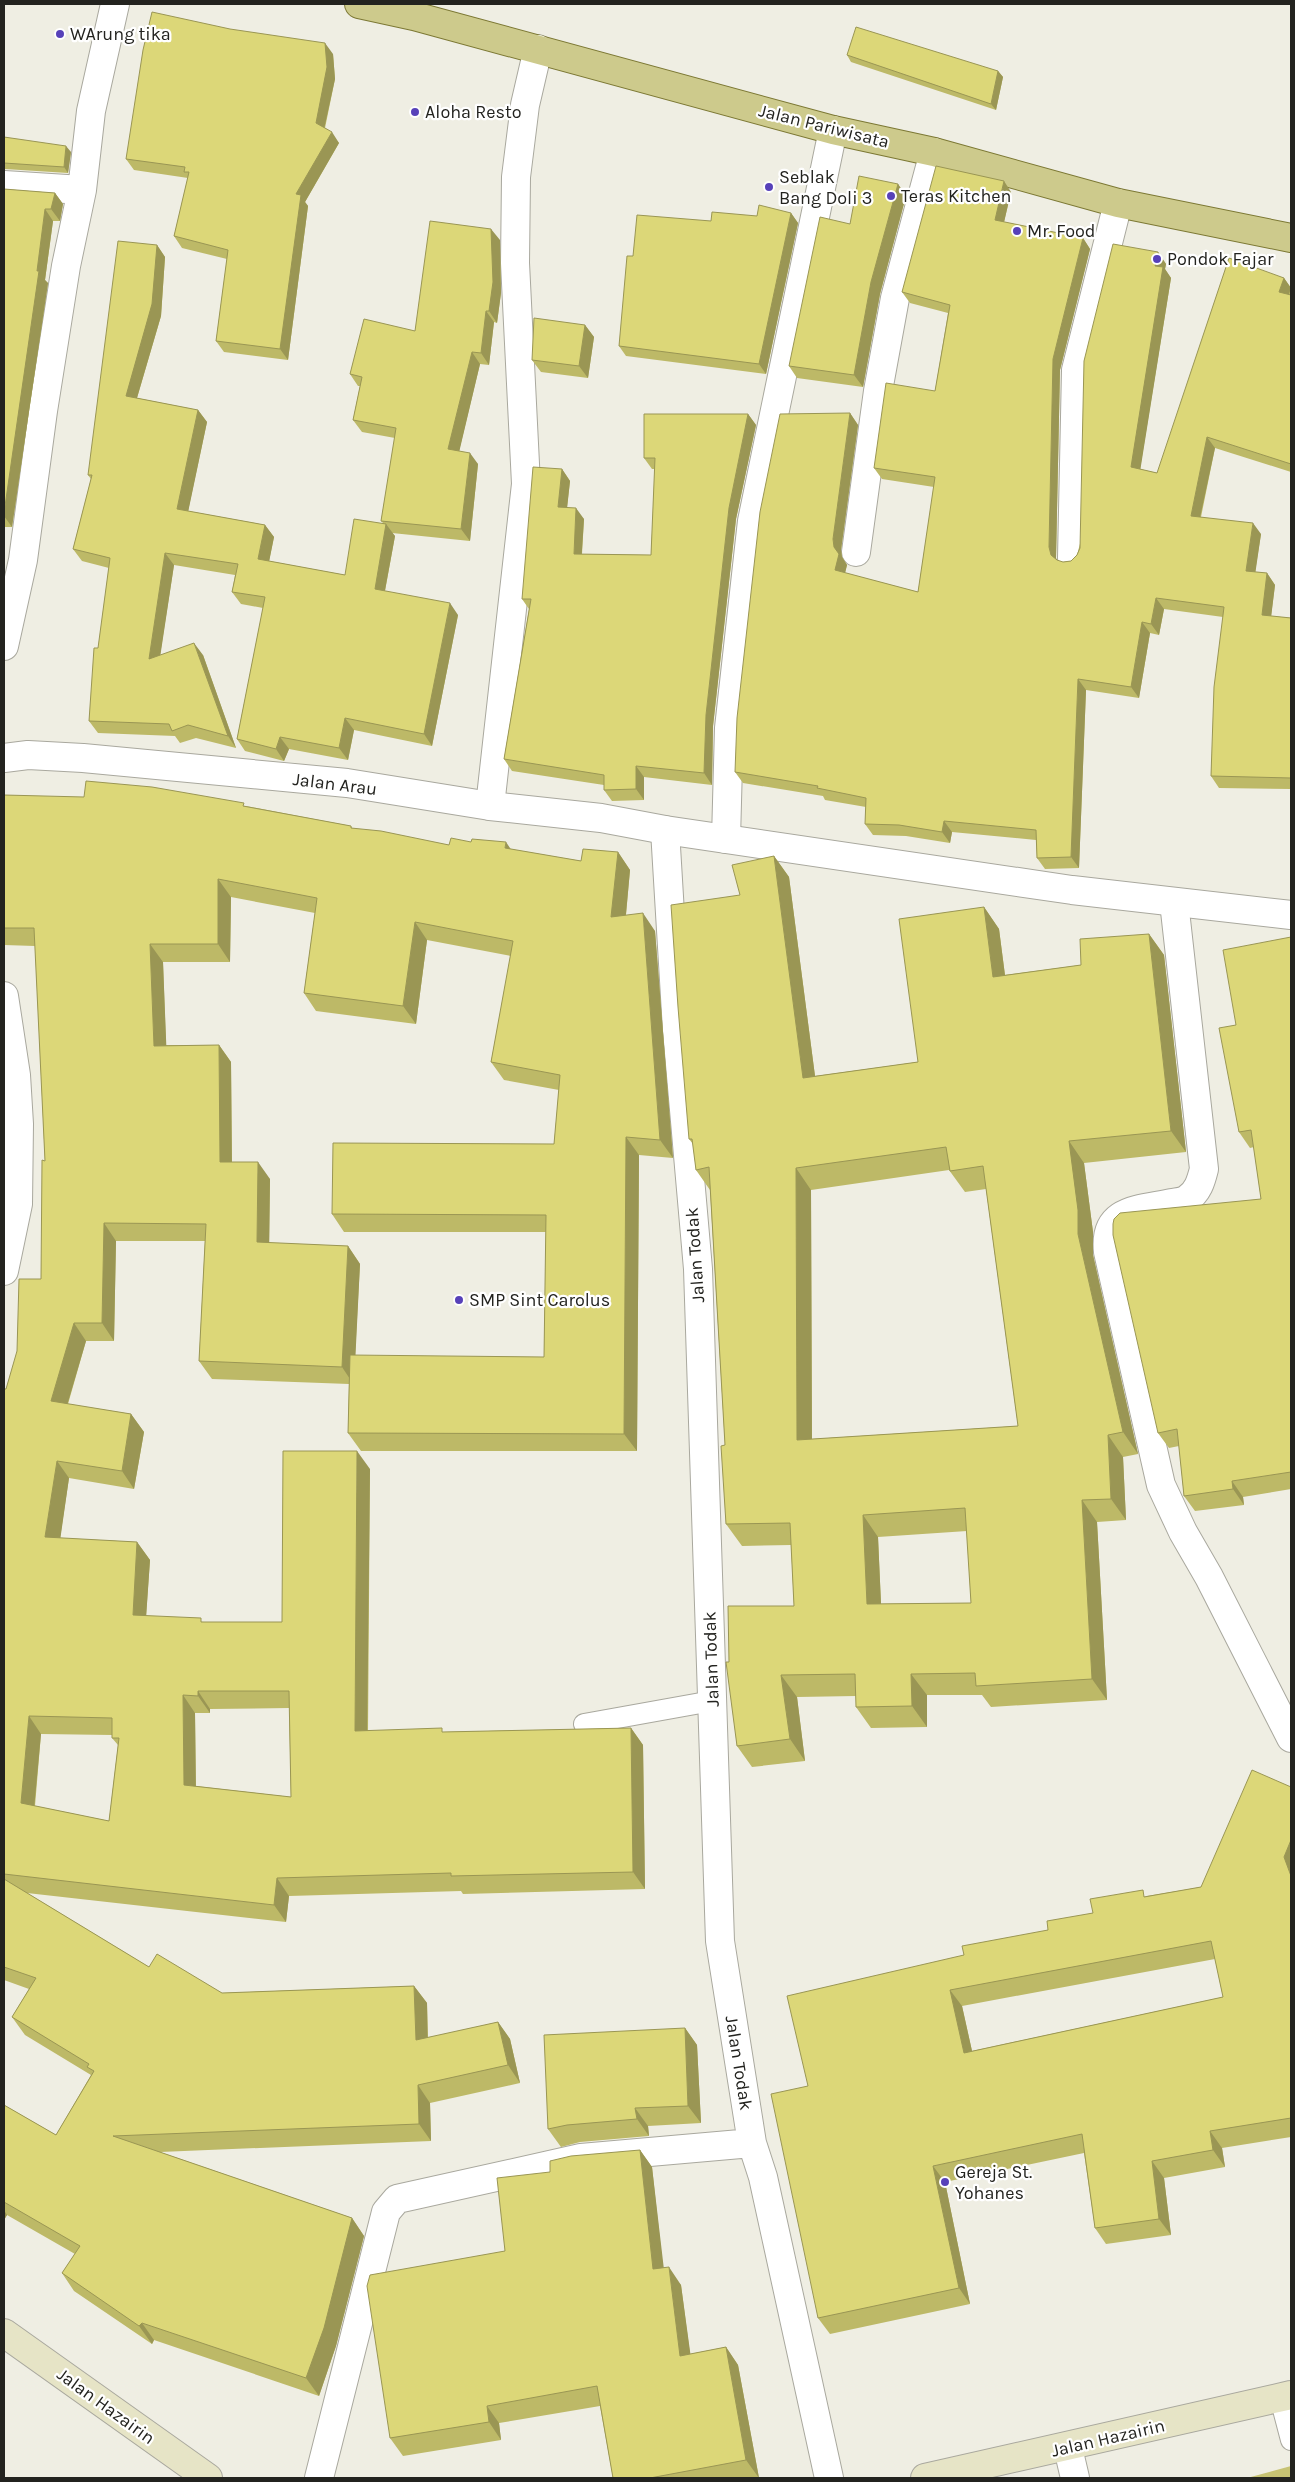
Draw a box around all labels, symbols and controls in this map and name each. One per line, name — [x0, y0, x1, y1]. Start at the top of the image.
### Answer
place label: WArung tika — [70, 23, 171, 45]
marker: WArung tika — [54, 28, 66, 40]
street label: Jalan Pariwisata — [757, 99, 891, 153]
place label: Aloha Resto — [425, 101, 522, 123]
marker: Aloha Resto — [409, 106, 421, 118]
place label: Seblak Bang Doli 3 — [779, 166, 872, 209]
marker: Seblak Bang Doli 3 — [763, 181, 775, 193]
place label: Teras Kitchen — [901, 185, 1011, 207]
marker: Teras Kitchen — [885, 190, 897, 202]
place label: Mr. Food — [1027, 220, 1096, 242]
marker: Mr. Food — [1011, 225, 1023, 237]
place label: Pondok Fajar — [1167, 248, 1274, 270]
marker: Pondok Fajar — [1151, 253, 1163, 265]
street label: Jalan Arau — [292, 768, 378, 800]
street label: Jalan Todak — [681, 1207, 709, 1303]
place label: SMP Sint Carolus — [469, 1289, 610, 1311]
marker: SMP Sint Carolus — [453, 1294, 465, 1306]
street label: Jalan Todak — [698, 1611, 724, 1707]
street label: Jalan Todak — [721, 2014, 757, 2112]
place label: Gereja St. Yohanes — [955, 2161, 1032, 2204]
marker: Gereja St. Yohanes — [939, 2176, 951, 2188]
street label: Jalan Hazairin — [53, 2363, 159, 2449]
street label: Jalan Hazairin — [1049, 2414, 1167, 2462]

